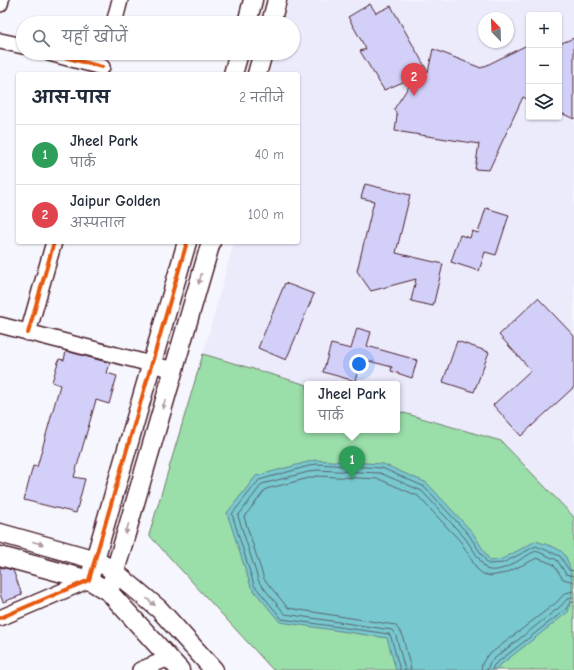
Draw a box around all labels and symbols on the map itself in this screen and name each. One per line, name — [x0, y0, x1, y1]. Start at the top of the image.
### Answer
north arrow — [478, 12, 514, 48]
pin: 2 — [401, 63, 427, 96]
one-way arrow — [197, 274, 203, 286]
your location — [349, 354, 369, 374]
one-way arrow — [161, 399, 167, 411]
pin: 1 — [339, 446, 365, 479]
one-way arrow — [124, 523, 130, 535]
one-way arrow — [32, 540, 44, 546]
one-way arrow — [145, 598, 156, 607]

